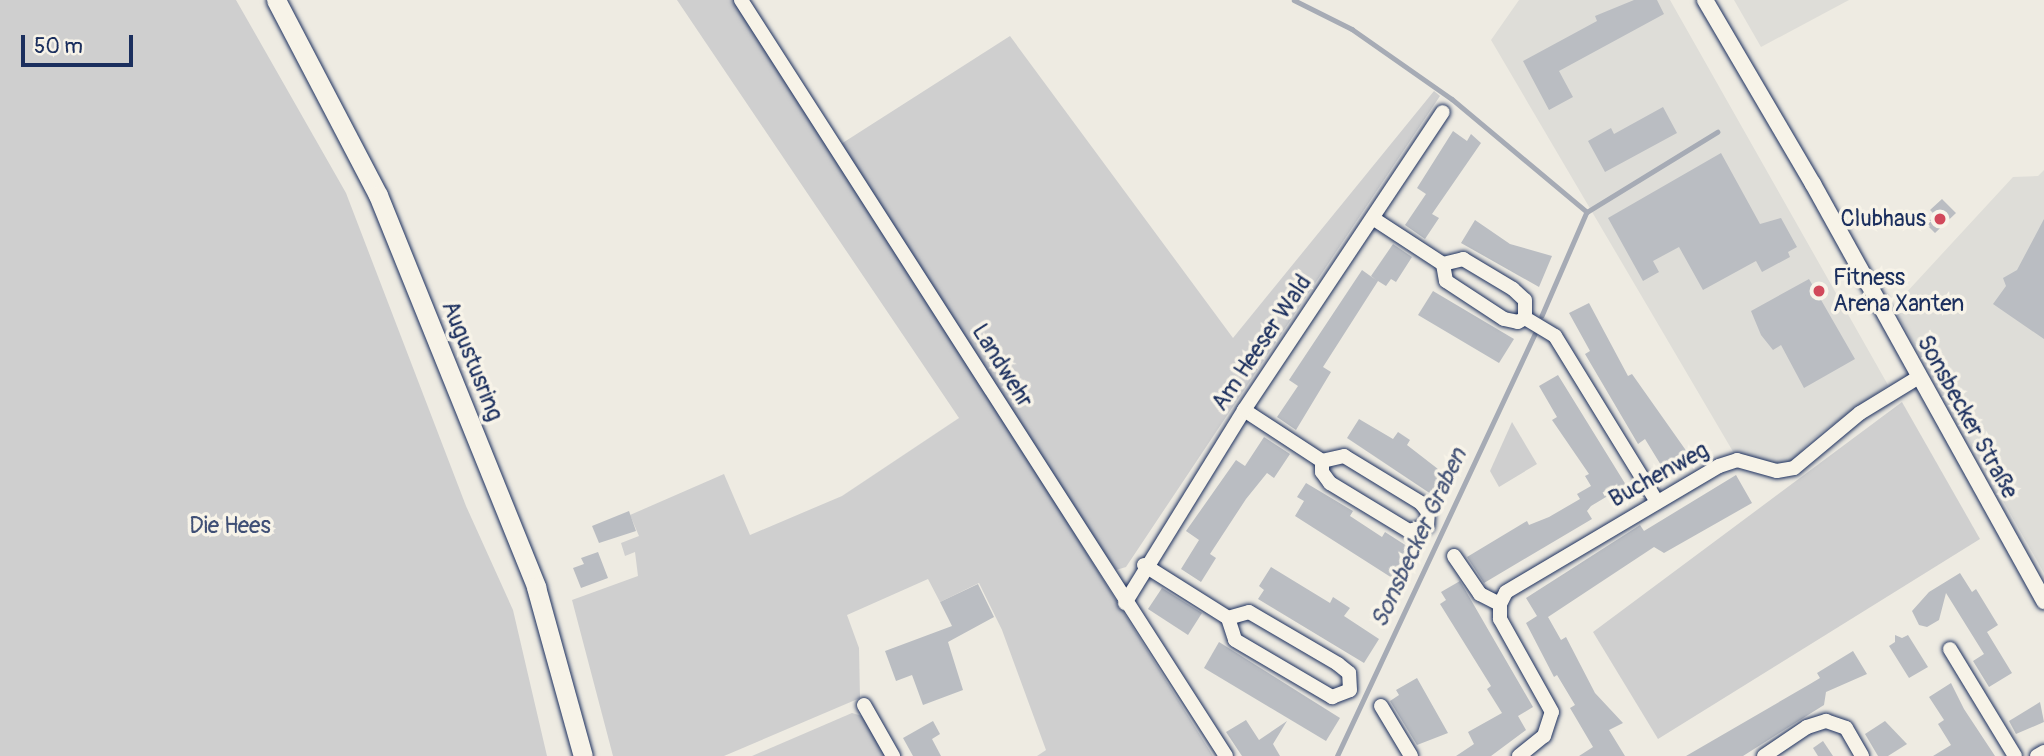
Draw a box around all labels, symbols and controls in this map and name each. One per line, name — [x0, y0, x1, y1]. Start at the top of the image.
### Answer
scale bar — [24, 21, 136, 65]
text: 50 m — [34, 33, 83, 60]
place label: Clubhaus — [1841, 205, 1926, 233]
marker: Clubhaus — [1932, 211, 1948, 227]
place label: Fitness Arena Xanten — [1833, 264, 1964, 318]
street label: Am Heeser Wald — [1206, 270, 1318, 416]
marker: Fitness Arena Xanten — [1811, 283, 1827, 299]
street label: Augustusring — [435, 297, 509, 425]
street label: Landwehr — [966, 319, 1038, 413]
street label: Sonsbecker Straße — [1911, 331, 2023, 503]
street label: Buchenweg — [1604, 436, 1714, 514]
water label: Sonsbecker Graben — [1365, 444, 1473, 632]
park label: Die Hees — [189, 512, 271, 540]

